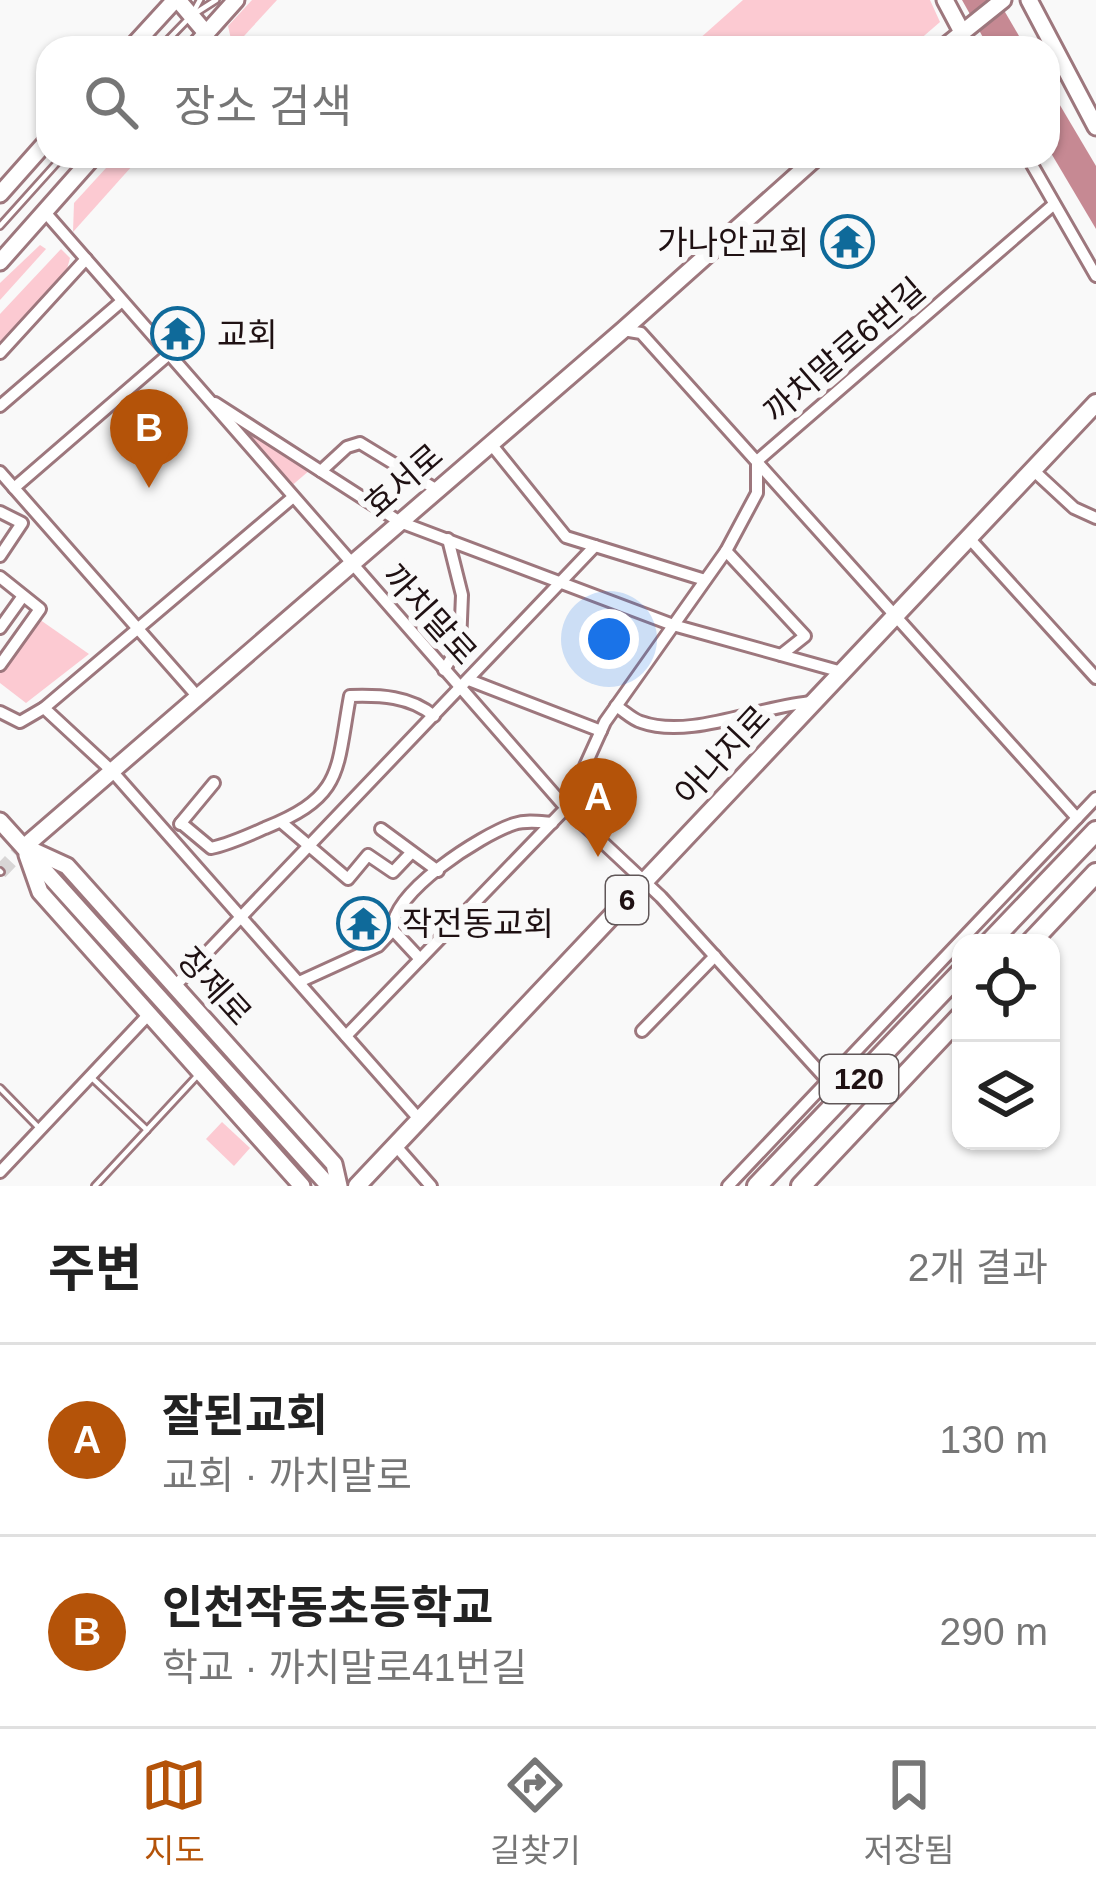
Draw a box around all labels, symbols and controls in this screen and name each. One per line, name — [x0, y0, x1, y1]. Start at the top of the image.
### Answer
search box — [36, 36, 1060, 168]
icon: search — [78, 69, 144, 135]
text: 장소 검색 — [174, 81, 352, 132]
temple icon: 가나안교회 — [820, 214, 876, 270]
place label: 가나안교회 — [657, 224, 809, 261]
street label: 까치말로6번길 — [757, 271, 932, 430]
temple icon: 교회 — [150, 306, 206, 362]
place label: 교회 — [217, 316, 278, 353]
pin: B — [110, 389, 188, 488]
street label: 효서로 — [357, 437, 450, 524]
street label: 까치말로 — [375, 557, 484, 672]
your location — [579, 609, 639, 669]
street label: 아나지로 — [667, 698, 777, 812]
pin: A — [559, 758, 637, 857]
road number: 6 — [606, 876, 648, 924]
temple icon: 작전동교회 — [335, 895, 391, 951]
place label: 작전동교회 — [402, 905, 554, 942]
map controls — [952, 934, 1060, 1150]
button: locate — [952, 934, 1060, 1042]
street label: 장제로 — [170, 940, 259, 1033]
button: layers — [952, 1042, 1060, 1150]
road number: 120 — [820, 1055, 898, 1103]
text: 주변 — [48, 1240, 142, 1297]
text: 2개 결과 — [908, 1246, 1048, 1289]
text: 잘된교회 — [162, 1390, 328, 1441]
text: A — [73, 1418, 101, 1461]
text: 130 m — [940, 1418, 1048, 1461]
text: 교회 · 까치말로 — [162, 1454, 412, 1497]
text: 인천작동초등학교 — [162, 1582, 493, 1633]
text: B — [73, 1610, 101, 1653]
text: 290 m — [940, 1610, 1048, 1653]
text: 학교 · 까치말로41번길 — [162, 1646, 527, 1689]
tab: 지도 — [141, 1752, 207, 1872]
tab: 길찾기 — [490, 1752, 581, 1872]
tab: 저장됨 — [864, 1752, 955, 1872]

